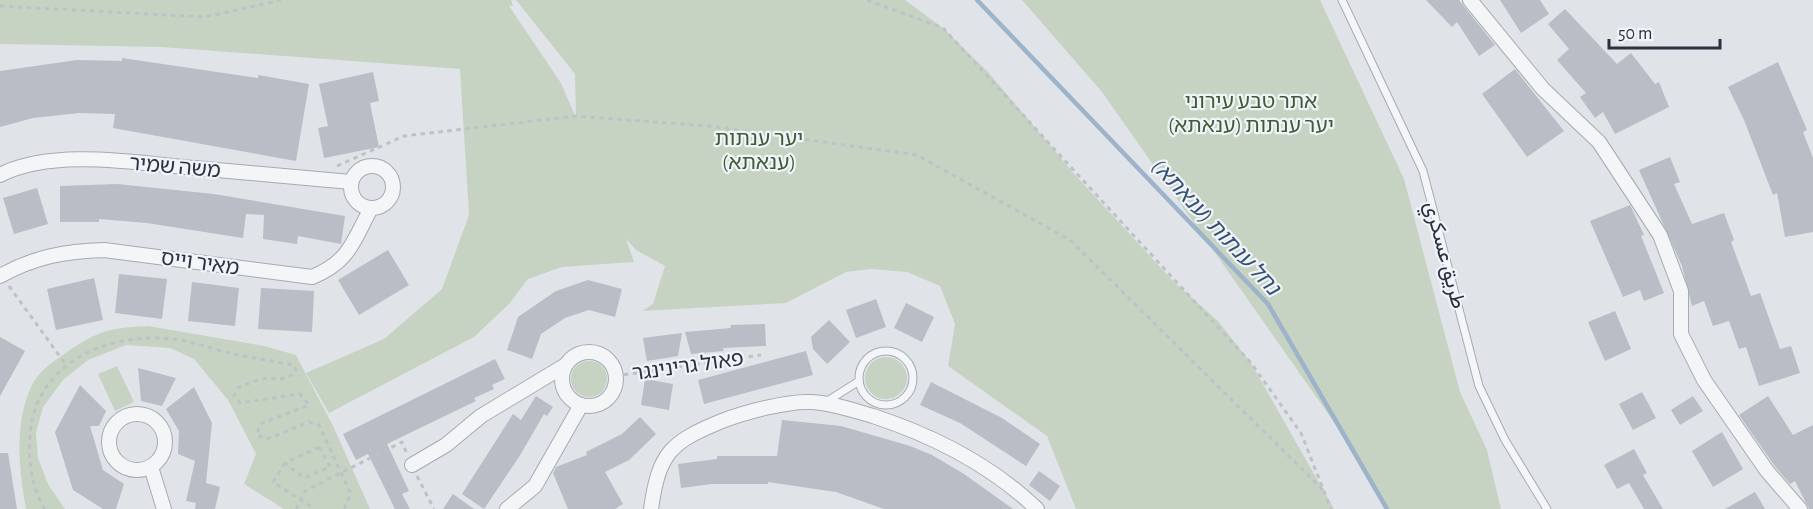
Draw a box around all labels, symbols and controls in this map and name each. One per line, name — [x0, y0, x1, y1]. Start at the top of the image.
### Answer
scale bar — [1609, 12, 1720, 50]
text: 50 m — [1618, 25, 1652, 43]
park label: אתר טבע עירוני יער ענתות (ענאתא) — [1168, 91, 1334, 136]
park label: יער ענתות (ענאתא) — [715, 128, 803, 173]
street label: משה שמיר — [128, 153, 222, 181]
water label: נחל ענתות (ענאתא) — [1148, 155, 1285, 300]
street label: طريق عسكري — [1415, 199, 1469, 313]
street label: מאיר וייס — [159, 247, 241, 279]
street label: פאול גרינינגר — [631, 348, 745, 384]

